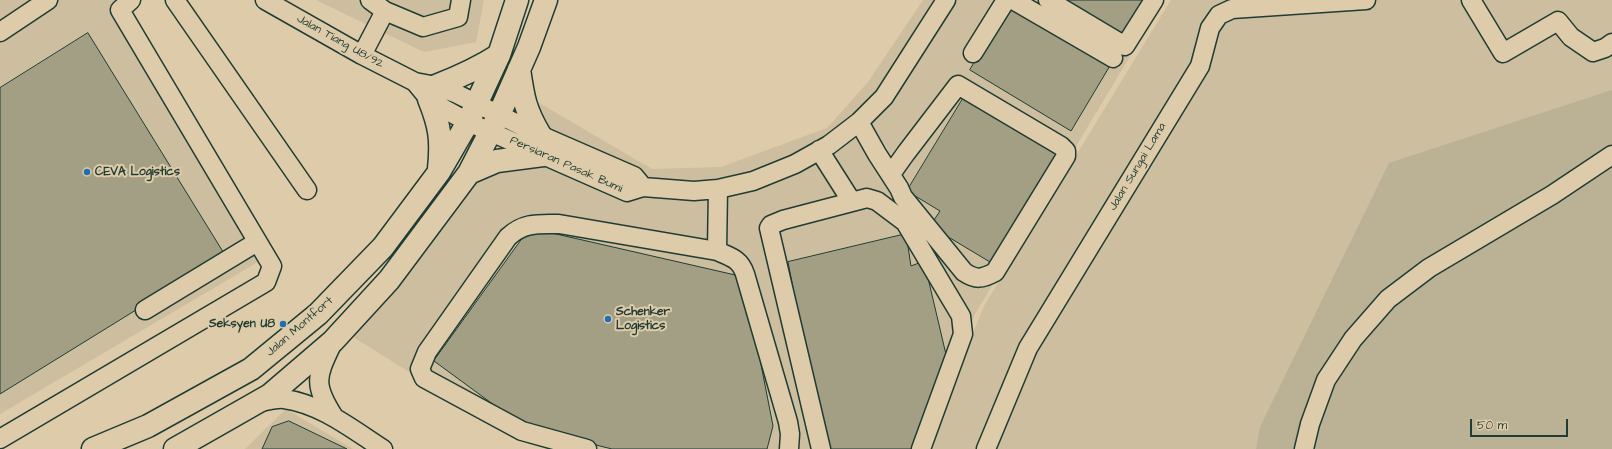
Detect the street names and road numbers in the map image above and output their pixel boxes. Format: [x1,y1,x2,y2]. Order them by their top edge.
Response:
street label: Jalan Tiang U8/92 [294,12,386,72]
street label: Jalan Sungai Lama [1106,121,1170,213]
street label: Persiaran Pasak Bumi [507,134,625,196]
street label: Jalan Montfort [264,294,336,360]

